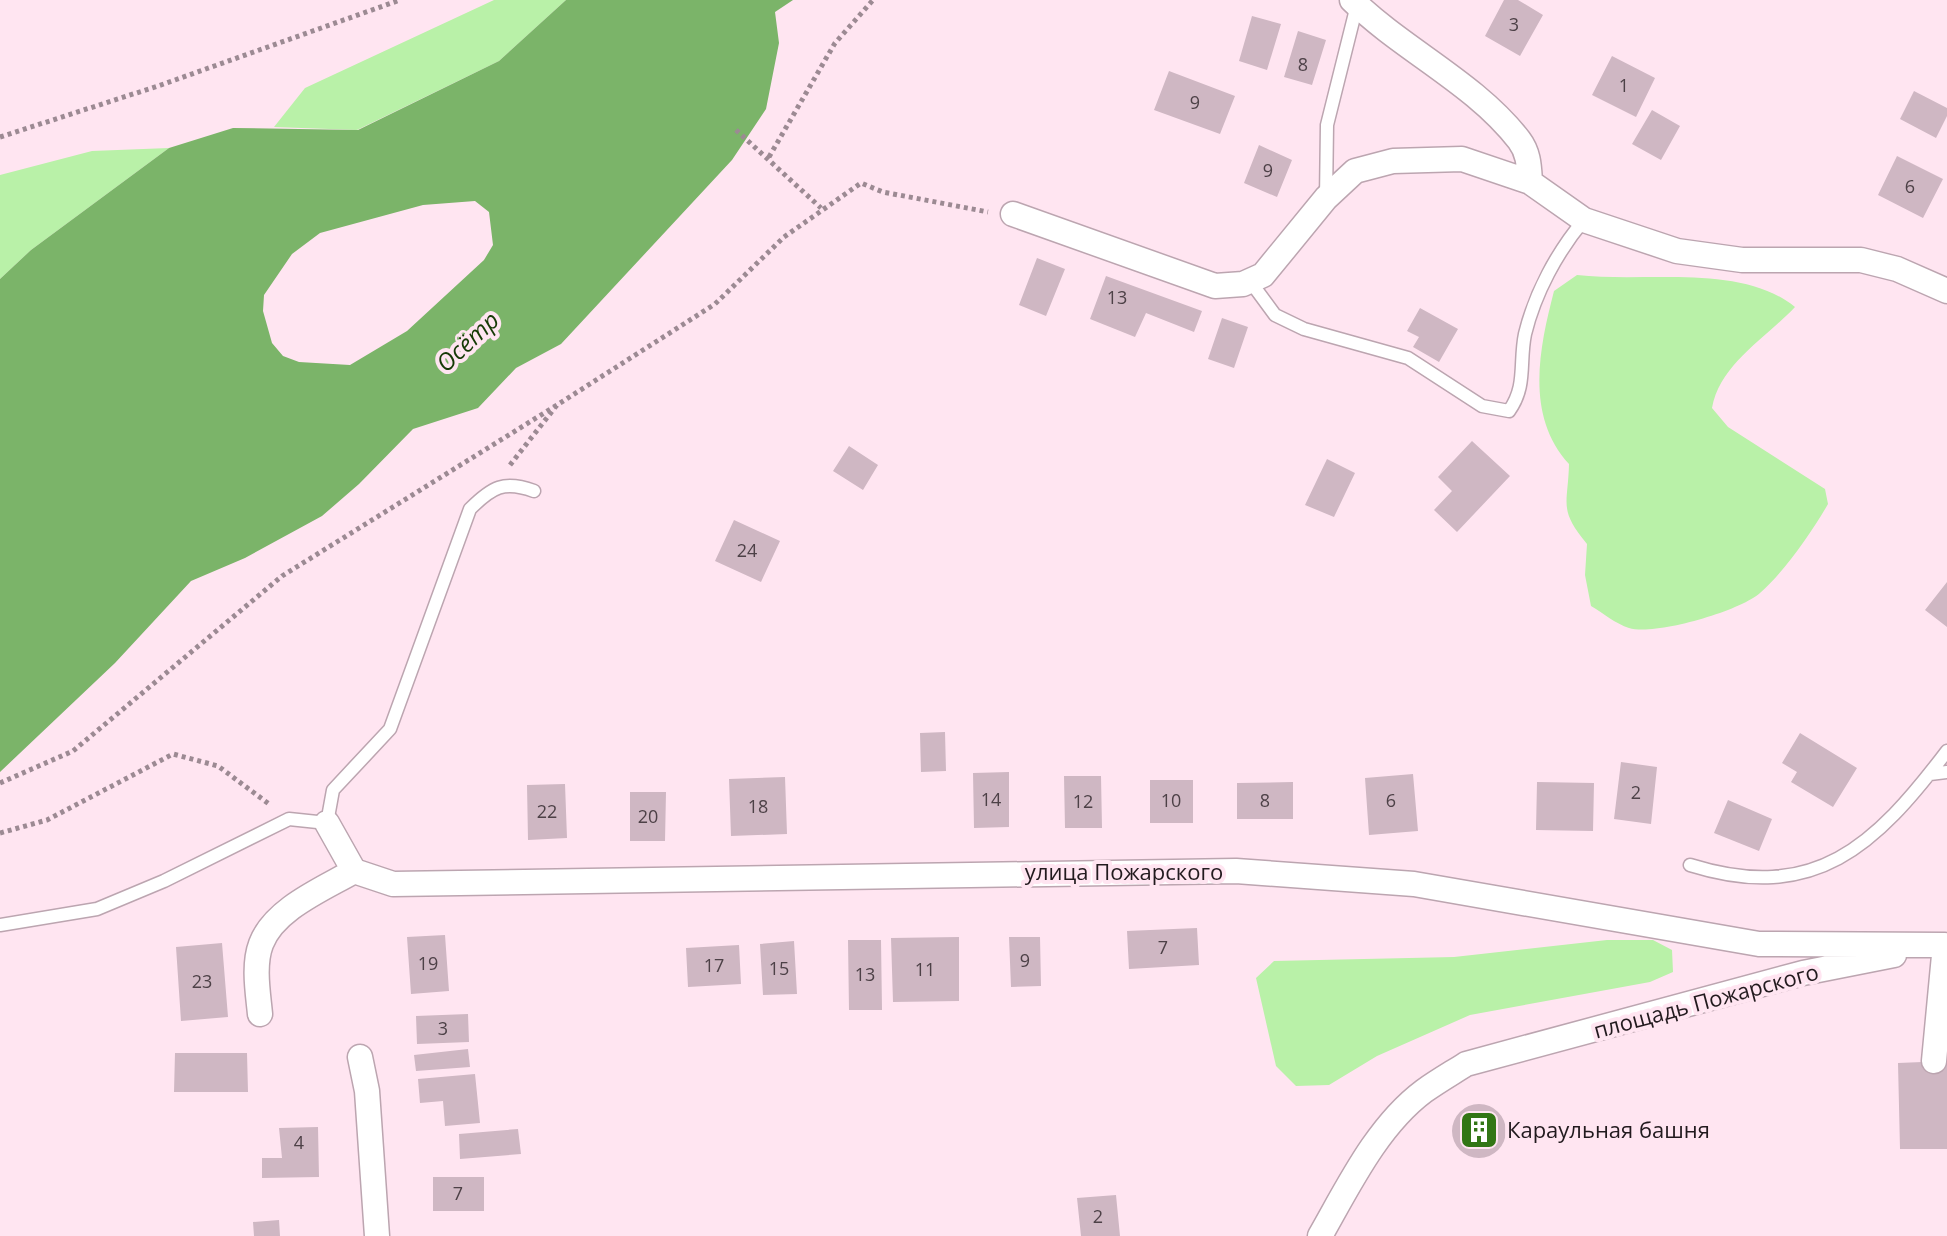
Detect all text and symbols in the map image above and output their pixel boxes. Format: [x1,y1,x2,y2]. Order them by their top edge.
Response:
house number: 3 [1509,12,1519,36]
house number: 8 [1298,52,1308,76]
house number: 1 [1619,73,1629,97]
house number: 9 [1190,90,1200,114]
house number: 9 [1263,158,1273,182]
house number: 6 [1905,174,1915,198]
house number: 13 [1107,285,1127,309]
water label: Осётр [428,303,506,379]
house number: 24 [737,538,757,562]
house number: 2 [1631,780,1641,804]
house number: 14 [981,787,1001,811]
house number: 10 [1161,788,1181,812]
house number: 8 [1260,788,1270,812]
house number: 6 [1386,788,1396,812]
house number: 12 [1073,789,1093,813]
house number: 18 [748,794,768,818]
house number: 22 [537,799,557,823]
house number: 20 [638,804,658,828]
street label: улица Пожарского [1025,856,1223,886]
house number: 7 [1158,935,1168,959]
house number: 9 [1020,948,1030,972]
house number: 19 [418,951,438,975]
house number: 17 [704,953,724,977]
house number: 15 [769,956,789,980]
street label: площадь Пожарского [1590,956,1822,1045]
house number: 11 [915,957,935,981]
house number: 13 [855,962,875,986]
house number: 23 [192,969,212,993]
house number: 3 [438,1016,448,1040]
building icon: Караульная башня [1458,1109,1500,1151]
place label: Караульная башня [1507,1114,1710,1144]
house number: 4 [294,1130,304,1154]
house number: 7 [453,1181,463,1205]
house number: 2 [1093,1204,1103,1228]

